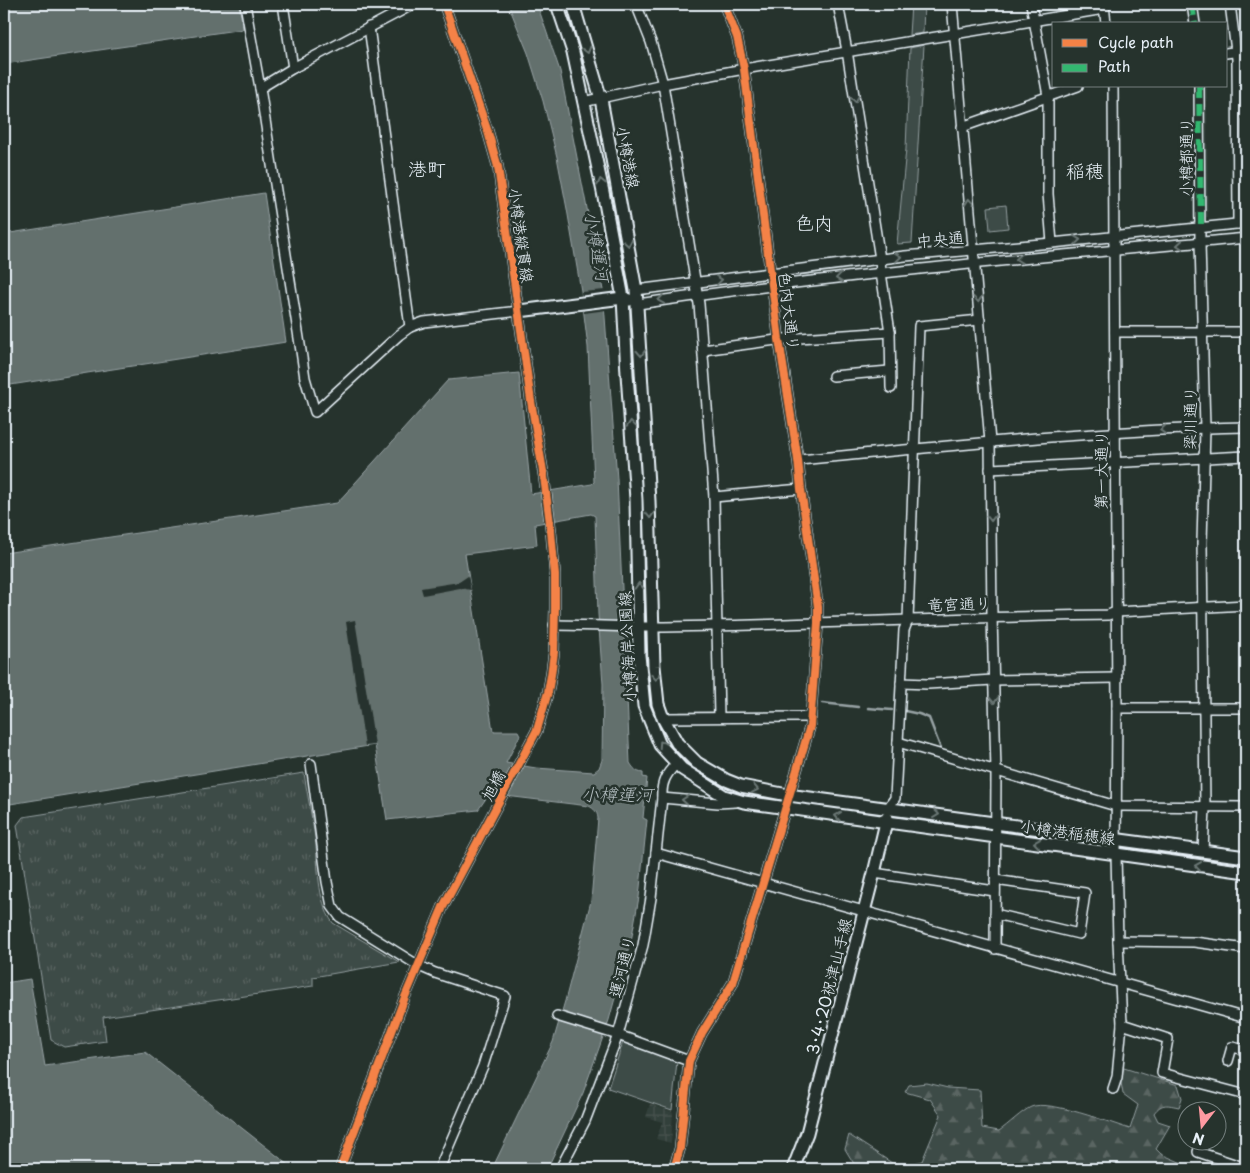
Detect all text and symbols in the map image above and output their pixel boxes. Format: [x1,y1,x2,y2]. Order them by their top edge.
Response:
legend [1052,22,1228,88]
text: Cycle path [1098,30,1174,53]
one-way arrow [582,46,592,54]
text: Path [1098,54,1130,77]
one-way arrow [849,95,859,104]
street label: 小樽都通り [1173,117,1197,197]
street label: 小樽港線 [611,123,647,191]
district label: 港町 [408,154,446,182]
district label: 稲穂 [1066,156,1104,184]
one-way arrow [596,177,607,186]
street label: 小樽港縦貫線 [503,186,541,284]
one-way arrow [964,197,975,205]
water label: 小樽運河 [578,208,618,287]
district label: 色内 [795,208,833,236]
street label: 中央通 [915,224,965,252]
one-way arrow [1073,235,1081,246]
one-way arrow [623,239,633,248]
one-way arrow [1176,239,1184,250]
one-way arrow [894,252,902,263]
one-way arrow [1014,253,1022,264]
street label: 色内大通り [773,270,807,352]
one-way arrow [835,272,843,283]
one-way arrow [716,275,724,286]
one-way arrow [657,295,665,305]
one-way arrow [972,295,983,303]
one-way arrow [635,349,646,357]
street label: 梁川通り [1177,386,1201,450]
one-way arrow [625,420,636,428]
one-way arrow [1158,425,1166,436]
street label: 第一大通り [1088,430,1112,510]
one-way arrow [645,512,655,519]
one-way arrow [986,514,996,522]
one-way arrow [634,582,644,590]
street label: 小樽海岸公園線 [611,590,641,704]
street label: 竜宮通り [927,590,991,616]
one-way arrow [650,674,661,682]
one-way arrow [989,696,999,704]
one-way arrow [658,741,668,750]
street label: 旭橋 [474,765,510,805]
water label: 小樽運河 [581,780,656,807]
one-way arrow [751,783,759,793]
one-way arrow [681,795,689,806]
one-way arrow [932,808,940,819]
one-way arrow [833,811,842,821]
street label: 小樽港稲穂線 [1019,812,1117,850]
one-way arrow [1033,839,1041,849]
one-way arrow [1194,861,1202,871]
street label: 3･4･20祝津山手線 [799,915,857,1057]
street label: 運河通り [602,932,640,1000]
north arrow [1178,1100,1228,1150]
text: N [1190,1127,1207,1151]

